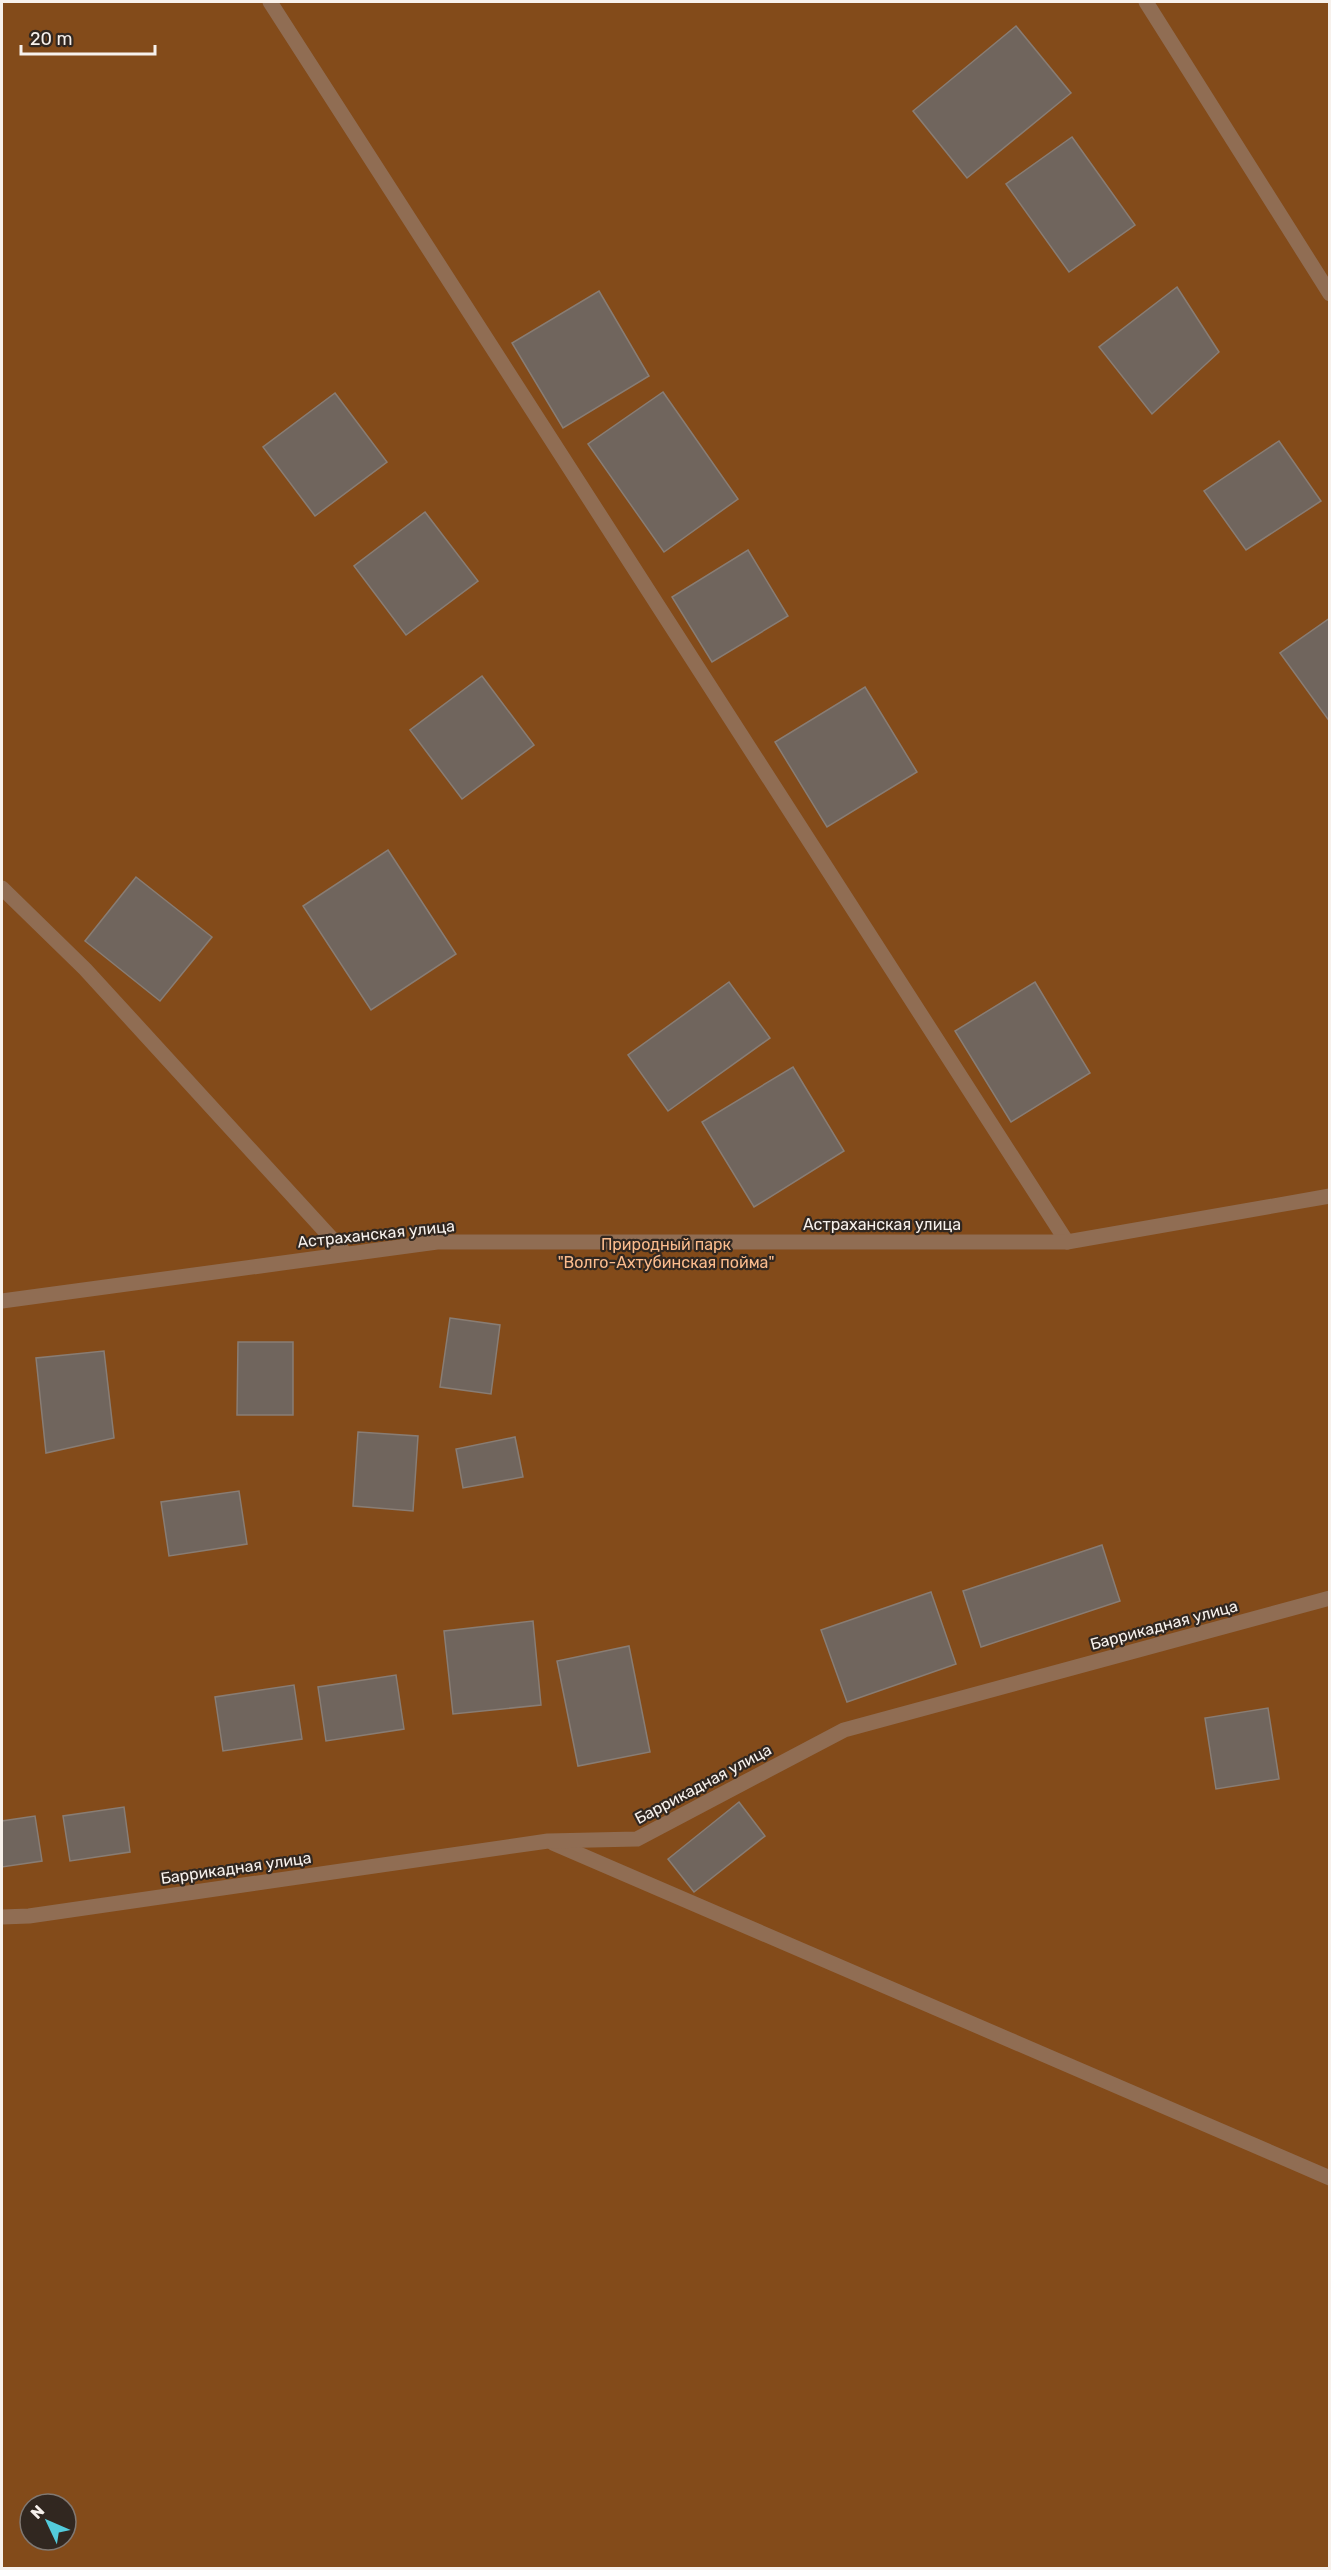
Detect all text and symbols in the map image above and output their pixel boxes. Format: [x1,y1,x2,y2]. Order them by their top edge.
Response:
scale bar [21,18,154,56]
text: 20 m [30,28,72,50]
street label: Астраханская улица [803,1215,961,1234]
street label: Астраханская улица [296,1216,456,1252]
park label: Природный парк "Волго-Ахтубинская пойма" [558,1235,774,1272]
street label: Баррикадная улица [1088,1596,1240,1654]
street label: Баррикадная улица [631,1740,775,1828]
street label: Баррикадная улица [159,1848,313,1888]
north arrow [18,2492,78,2552]
text: N [27,2501,48,2523]

